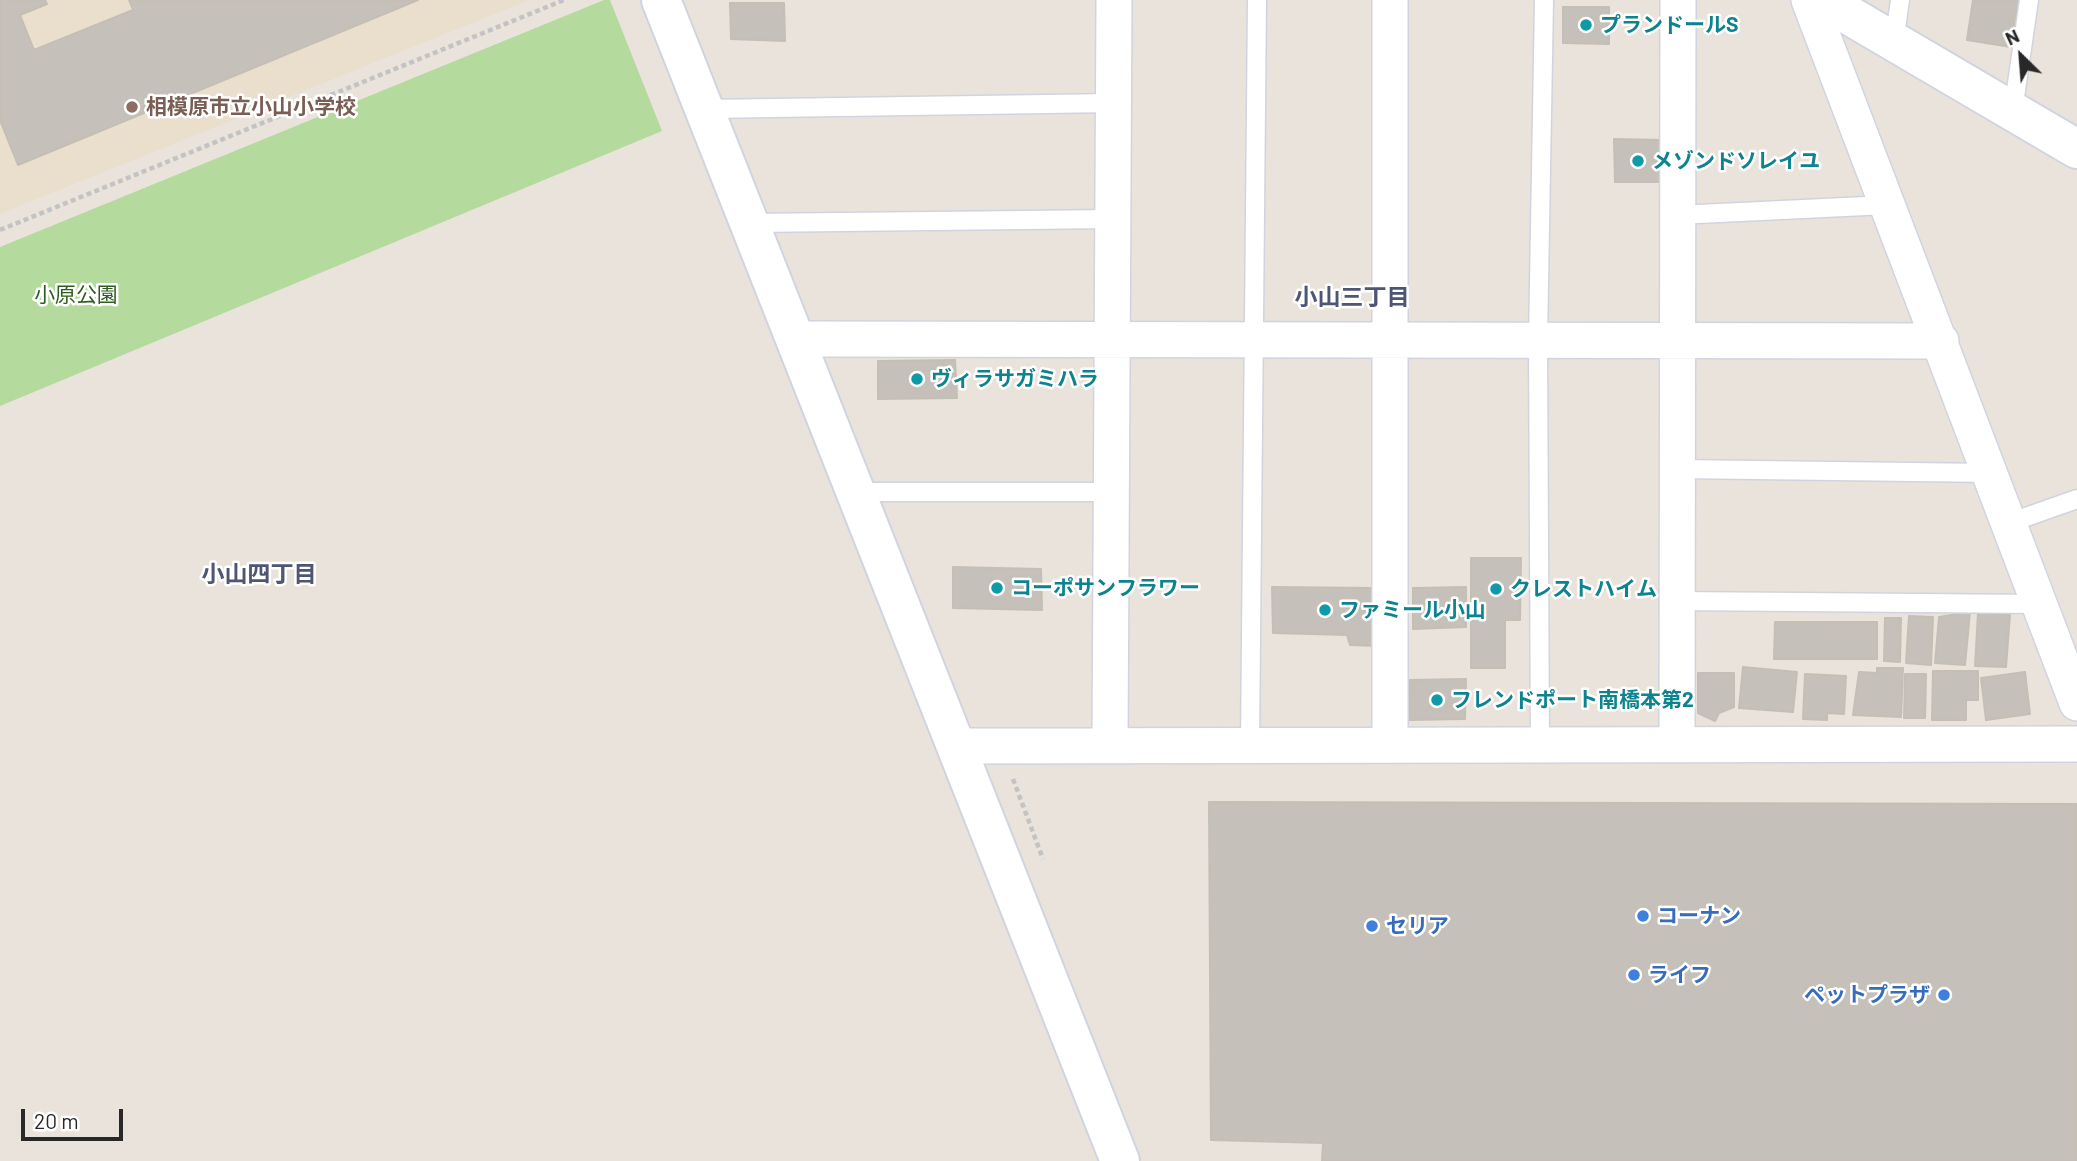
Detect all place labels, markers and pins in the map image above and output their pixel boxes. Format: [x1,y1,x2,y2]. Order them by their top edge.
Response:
place label: プランドールS [1600,12,1738,38]
marker: プランドールS [1578,17,1594,33]
place label: 相模原市立小山小学校 [146,94,356,120]
marker: 相模原市立小山小学校 [124,99,140,115]
place label: メゾンドソレイユ [1652,148,1820,174]
marker: メゾンドソレイユ [1630,153,1646,169]
place label: ヴィラサガミハラ [931,366,1099,392]
marker: ヴィラサガミハラ [909,371,925,387]
place label: コーポサンフラワー [1011,575,1200,601]
place label: クレストハイム [1510,576,1657,602]
marker: コーポサンフラワー [989,580,1005,596]
marker: クレストハイム [1488,581,1504,597]
place label: ファミール小山 [1339,597,1486,623]
marker: ファミール小山 [1317,602,1333,618]
place label: フレンドポート南橋本第2 [1451,687,1694,713]
marker: フレンドポート南橋本第2 [1429,692,1445,708]
place label: コーナン [1657,903,1741,929]
marker: コーナン [1635,908,1651,924]
place label: セリア [1386,913,1449,939]
marker: セリア [1364,918,1380,934]
place label: ライフ [1648,962,1711,988]
marker: ライフ [1626,967,1642,983]
place label: ペットプラザ [1804,982,1930,1008]
marker: ペットプラザ [1936,987,1952,1003]

